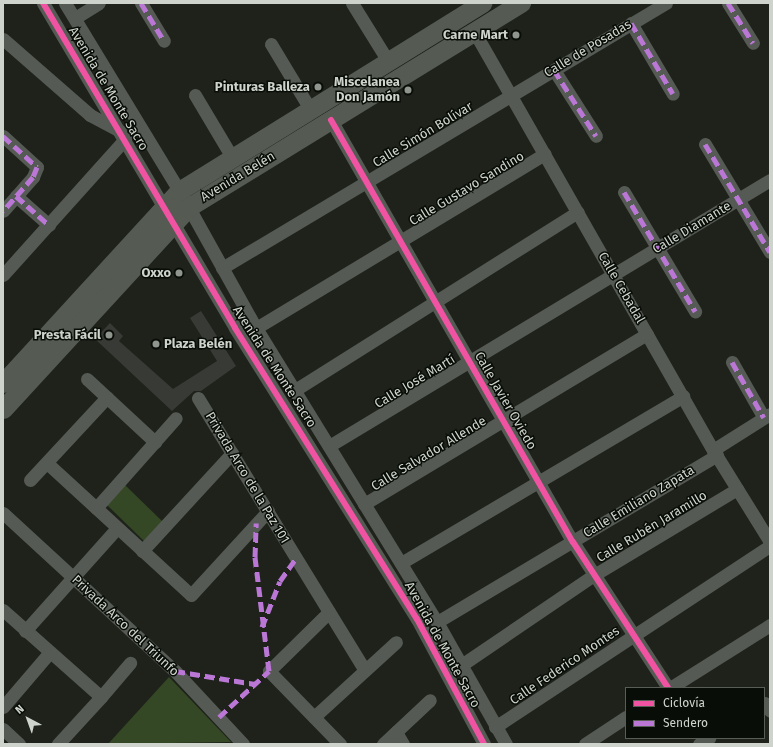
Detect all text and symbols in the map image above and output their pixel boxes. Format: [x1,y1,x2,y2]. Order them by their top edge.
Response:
street label: Calle de Posadas [542,17,634,81]
street label: Avenida de Monte Sacro [65,24,151,154]
place label: Carne Mart [443,27,508,43]
marker: Carne Mart [511,30,521,40]
place label: Miscelanea Don Jamón [334,75,400,106]
place label: Pinturas Balleza [215,79,310,95]
marker: Pinturas Balleza [313,82,323,92]
marker: Miscelanea Don Jamón [403,85,413,95]
street label: Calle Simón Bolívar [370,99,476,171]
street label: Avenida Belén [198,149,278,205]
street label: Calle Gustavo Sandino [407,149,527,229]
street label: Calle Diamante [650,198,734,258]
street label: Calle Cebadal [594,250,648,326]
place label: Oxxo [141,265,171,281]
marker: Oxxo [174,268,184,278]
street label: Avenida de Monte Sacro [229,303,319,431]
place label: Presta Fácil [34,327,101,343]
marker: Presta Fácil [104,330,114,340]
place label: Plaza Belén [164,336,232,352]
marker: Plaza Belén [151,339,161,349]
street label: Calle Javier Oviedo [471,349,539,453]
street label: Calle José Martí [372,352,458,412]
street label: Privada Arco de la Paz 101 [202,410,292,546]
street label: Calle Salvador Allende [369,413,489,495]
street label: Calle Emiliano Zapata [581,463,697,541]
street label: Calle Rubén Jaramillo [594,488,710,566]
street label: Privada Arco del Triunfo [68,572,182,680]
street label: Avenida de Monte Sacro [401,579,483,711]
street label: Calle Federico Montes [507,624,623,708]
legend [625,687,765,739]
text: Ciclovía [663,696,705,710]
north arrow [8,699,48,739]
text: N [13,702,27,717]
text: Sendero [663,716,708,730]

